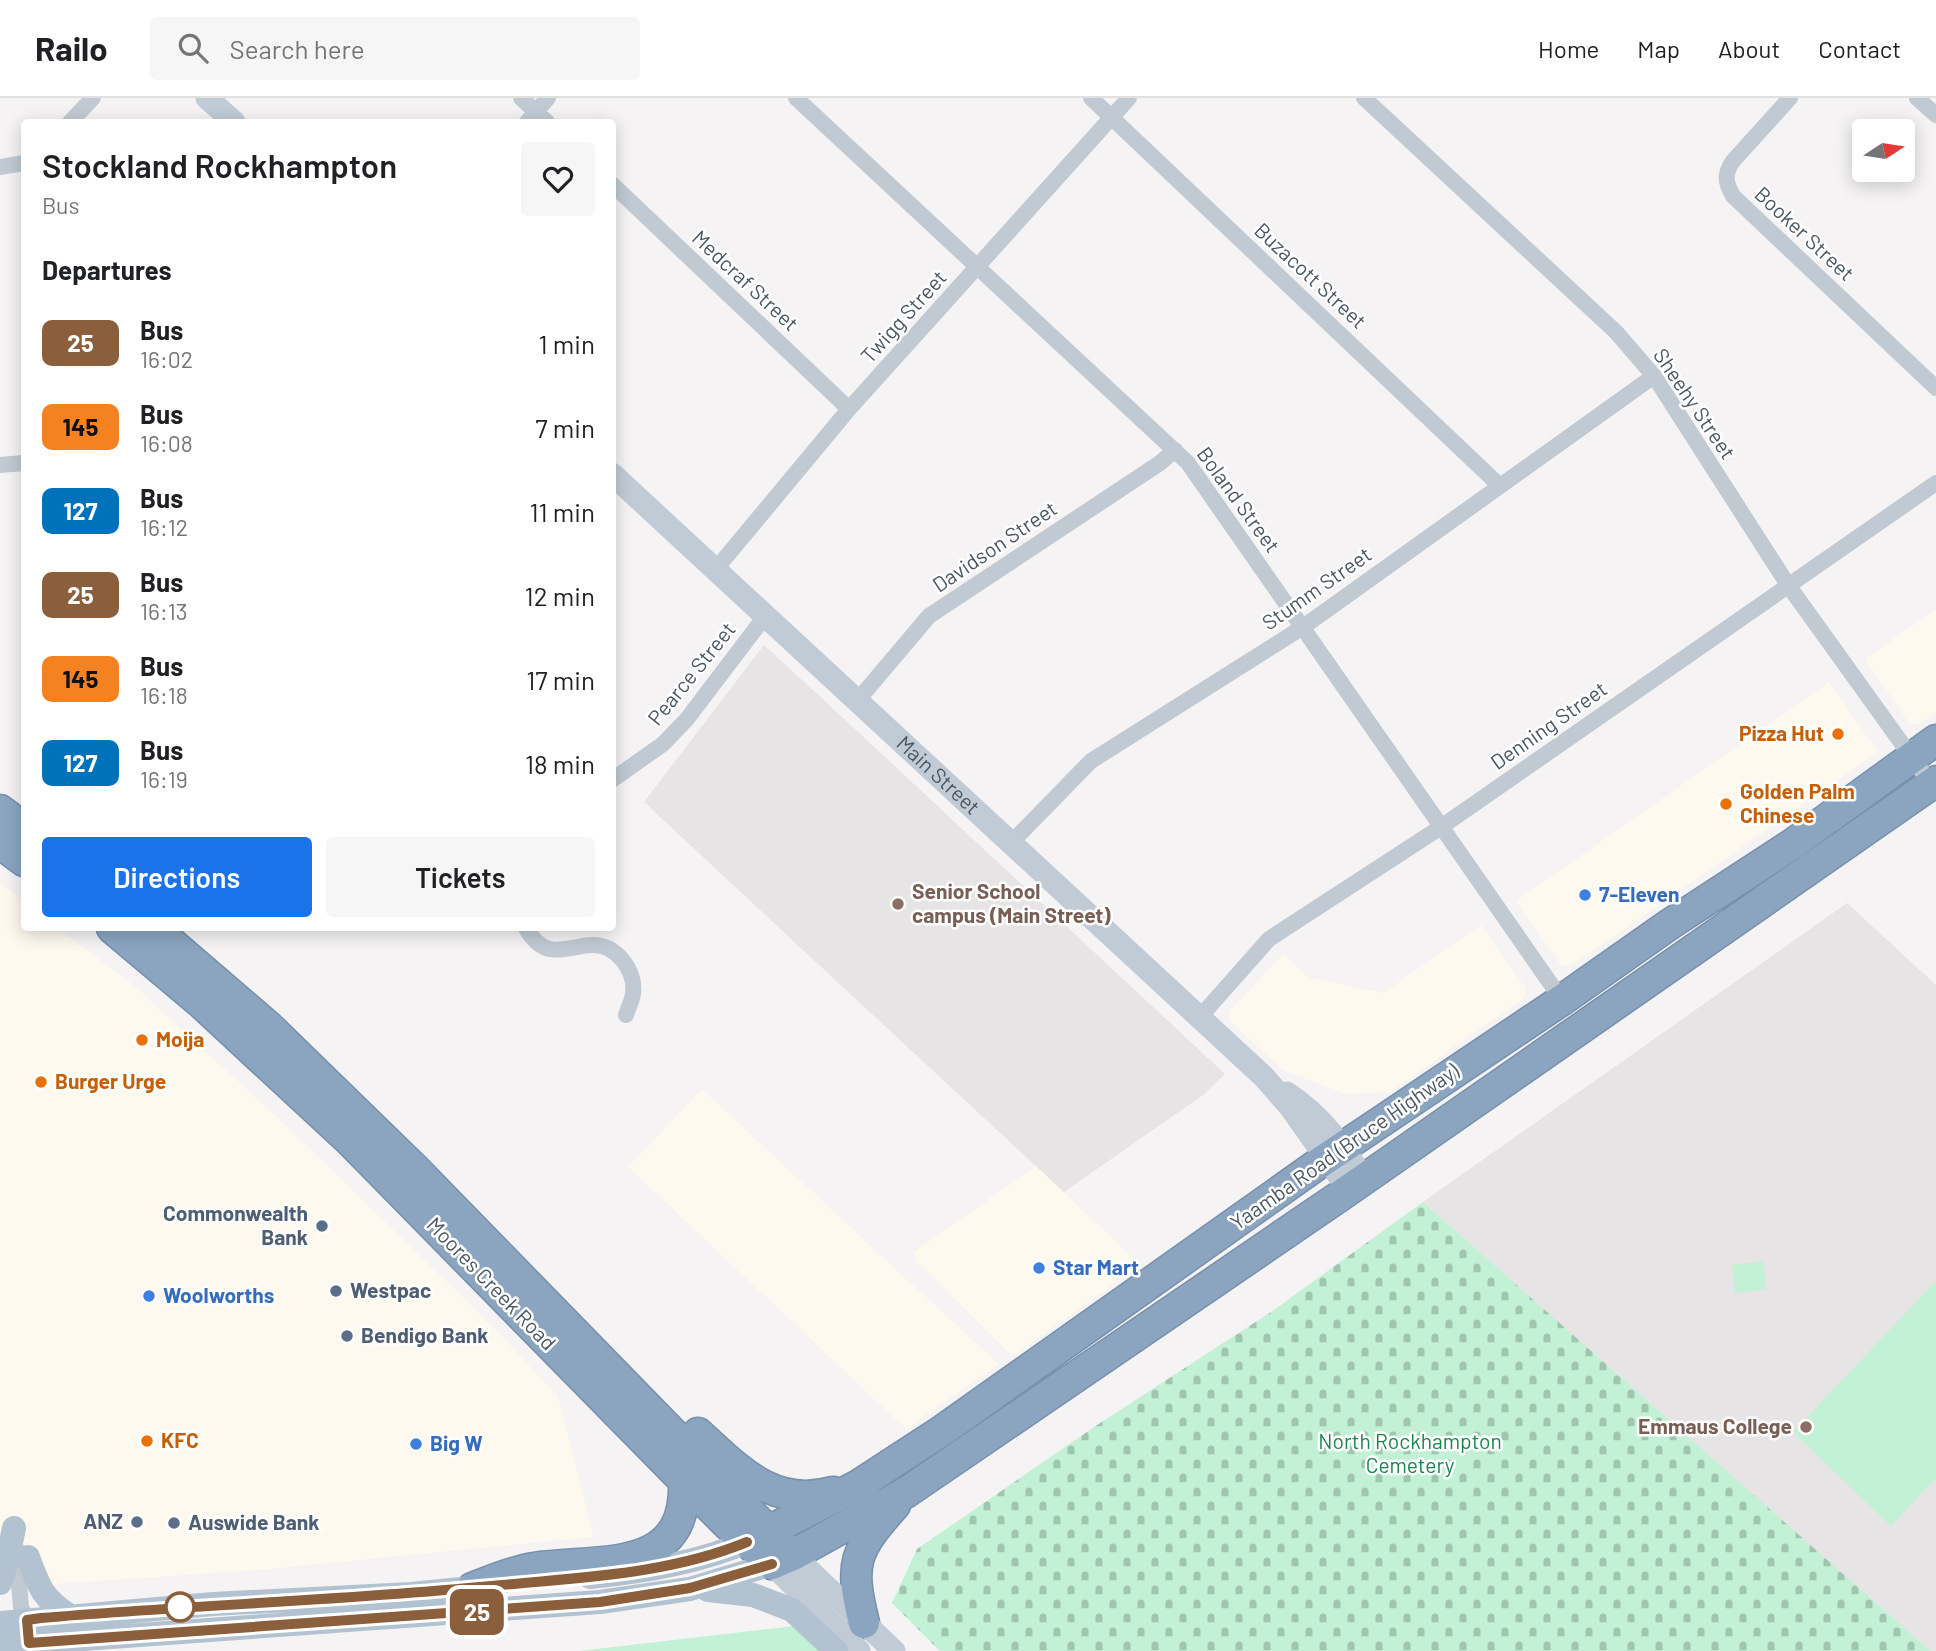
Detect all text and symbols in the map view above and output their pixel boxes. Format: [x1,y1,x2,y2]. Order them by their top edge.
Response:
search box [150,17,640,80]
text: Railo [35,28,108,68]
icon: search [174,29,212,67]
text: Search here [230,33,365,64]
text: Home [1538,34,1599,63]
text: Map [1637,34,1680,63]
text: About [1718,34,1780,63]
text: Contact [1818,34,1901,63]
north arrow [1852,119,1914,182]
map controls [1852,119,1915,182]
button: heart [521,142,595,216]
text: Stockland Rockhampton [42,145,397,185]
street label: Booker Street [1750,181,1860,285]
text: Bus [42,191,80,219]
street label: Buzacott Street [1250,217,1372,333]
street label: Medcraf Street [688,224,804,335]
text: Departures [42,254,172,285]
street label: Twigg Street [855,265,951,367]
text: Bus [140,314,183,345]
text: 25 [67,328,94,357]
text: 1 min [539,328,595,359]
street label: Sheehy Street [1649,343,1741,463]
text: 16:02 [140,345,193,373]
text: Bus [140,398,183,429]
text: 145 [63,412,98,441]
text: 7 min [535,412,595,443]
text: 16:08 [140,429,193,457]
street label: Boland Street [1193,441,1286,557]
text: Bus [140,482,183,513]
street label: Davidson Street [927,495,1061,597]
text: 127 [64,496,97,525]
text: 11 min [529,496,595,527]
text: 16:12 [140,513,188,541]
street label: Stumm Street [1257,541,1376,635]
text: Bus [140,566,183,597]
text: 25 [67,580,94,609]
text: 12 min [525,580,595,611]
text: 16:13 [140,597,188,625]
street label: Pearce Street [642,617,740,729]
text: Bus [140,650,183,681]
text: 145 [63,664,98,693]
text: 17 min [526,664,595,695]
street label: Denning Street [1485,675,1611,774]
text: 16:18 [140,681,188,709]
place label: Pizza Hut [1739,720,1824,745]
marker: Pizza Hut [1830,726,1846,742]
street label: Main Street [892,730,986,819]
text: Bus [140,734,183,765]
text: 127 [64,748,97,777]
text: 18 min [525,748,595,779]
text: 16:19 [140,765,188,793]
place label: Golden Palm Chinese [1740,778,1855,827]
marker: Golden Palm Chinese [1718,796,1734,812]
button: Directions [42,837,312,917]
button: Tickets [326,837,595,917]
place label: Senior School campus (Main Street) [912,878,1111,927]
place label: 7-Eleven [1599,881,1679,906]
marker: 7-Eleven [1577,887,1593,903]
marker: Senior School campus (Main Street) [890,896,906,912]
place label: Moija [156,1026,204,1051]
marker: Moija [134,1032,150,1048]
street label: Yaamba Road (Bruce Highway) [1225,1057,1463,1234]
place label: Burger Urge [55,1068,166,1093]
marker: Burger Urge [33,1074,49,1090]
place label: Commonwealth Bank [163,1200,308,1249]
street label: Moores Creek Road [422,1211,562,1354]
marker: Commonwealth Bank [314,1218,330,1234]
place label: Star Mart [1053,1254,1139,1279]
marker: Star Mart [1031,1260,1047,1276]
place label: Westpac [350,1277,431,1302]
place label: Woolworths [163,1282,274,1307]
marker: Westpac [328,1283,344,1299]
marker: Woolworths [141,1288,157,1304]
place label: Bendigo Bank [361,1322,488,1347]
marker: Bendigo Bank [339,1328,355,1344]
place label: Emmaus College [1638,1413,1792,1438]
marker: Emmaus College [1798,1419,1814,1435]
place label: KFC [161,1427,199,1452]
park label: North Rockhampton Cemetery [1318,1428,1502,1477]
place label: Big W [430,1430,483,1455]
marker: KFC [139,1433,155,1449]
marker: Big W [408,1436,424,1452]
place label: ANZ [83,1508,123,1533]
place label: Auswide Bank [188,1509,319,1534]
marker: ANZ [129,1514,145,1530]
marker: Auswide Bank [166,1515,182,1531]
line badge: 25 [446,1589,508,1635]
unlabelled marker [165,1592,195,1622]
text: 25 [464,1597,490,1626]

